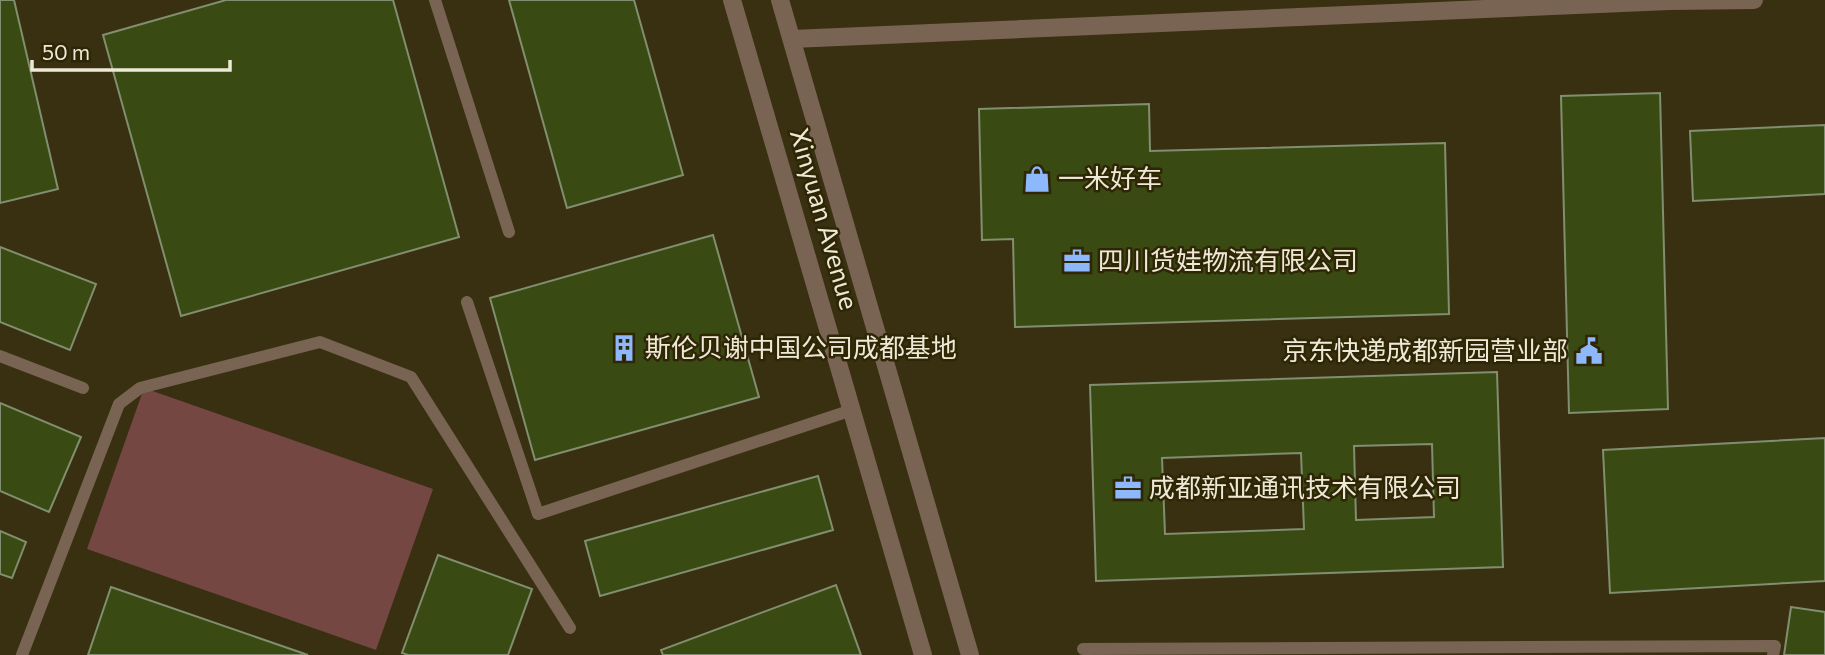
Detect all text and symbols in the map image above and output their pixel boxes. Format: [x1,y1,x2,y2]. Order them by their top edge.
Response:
scale bar [32,28,229,72]
text: 50 m [42,39,90,64]
street label: Xinyuan Avenue [785,124,866,313]
place label: 一米好车 [1058,162,1162,193]
shop icon: 一米好车 [1022,164,1052,194]
place label: 四川货娃物流有限公司 [1098,244,1358,275]
office icon: 四川货娃物流有限公司 [1062,246,1092,276]
place label: 斯伦贝谢中国公司成都基地 [645,331,957,362]
building icon: 斯伦贝谢中国公司成都基地 [609,333,639,363]
place label: 京东快递成都新园营业部 [1282,334,1568,365]
public building icon: 京东快递成都新园营业部 [1574,336,1604,366]
place label: 成都新亚通讯技术有限公司 [1149,471,1461,502]
office icon: 成都新亚通讯技术有限公司 [1113,473,1143,503]

